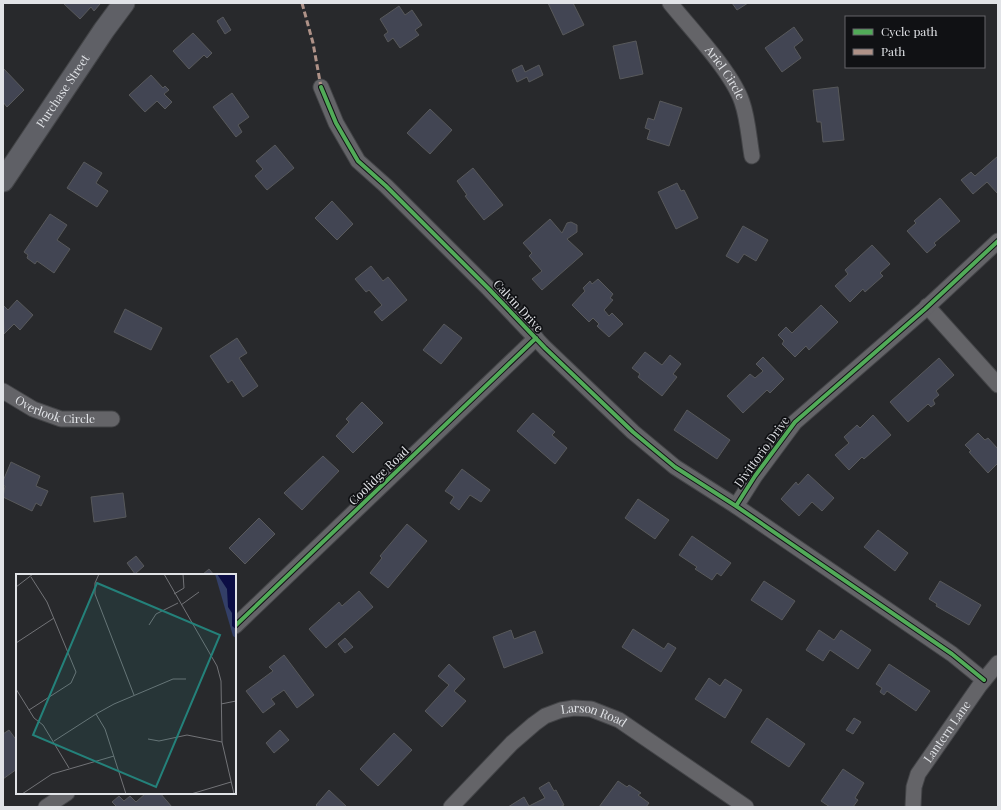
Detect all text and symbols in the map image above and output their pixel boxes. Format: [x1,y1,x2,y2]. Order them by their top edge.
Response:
legend [845,16,985,68]
text: Cycle path [881,23,938,39]
street label: Ariel Circle [701,41,749,102]
text: Path [881,43,905,59]
street label: Purchase Street [32,50,93,130]
street label: Calvin Drive [490,276,547,335]
street label: Overlook Circle [12,391,95,426]
street label: Divittorio Drive [730,413,792,490]
street label: Coolidge Road [345,442,412,508]
inset map [16,574,236,794]
street label: Lantern Lane [919,697,974,766]
street label: Larson Road [560,699,630,730]

